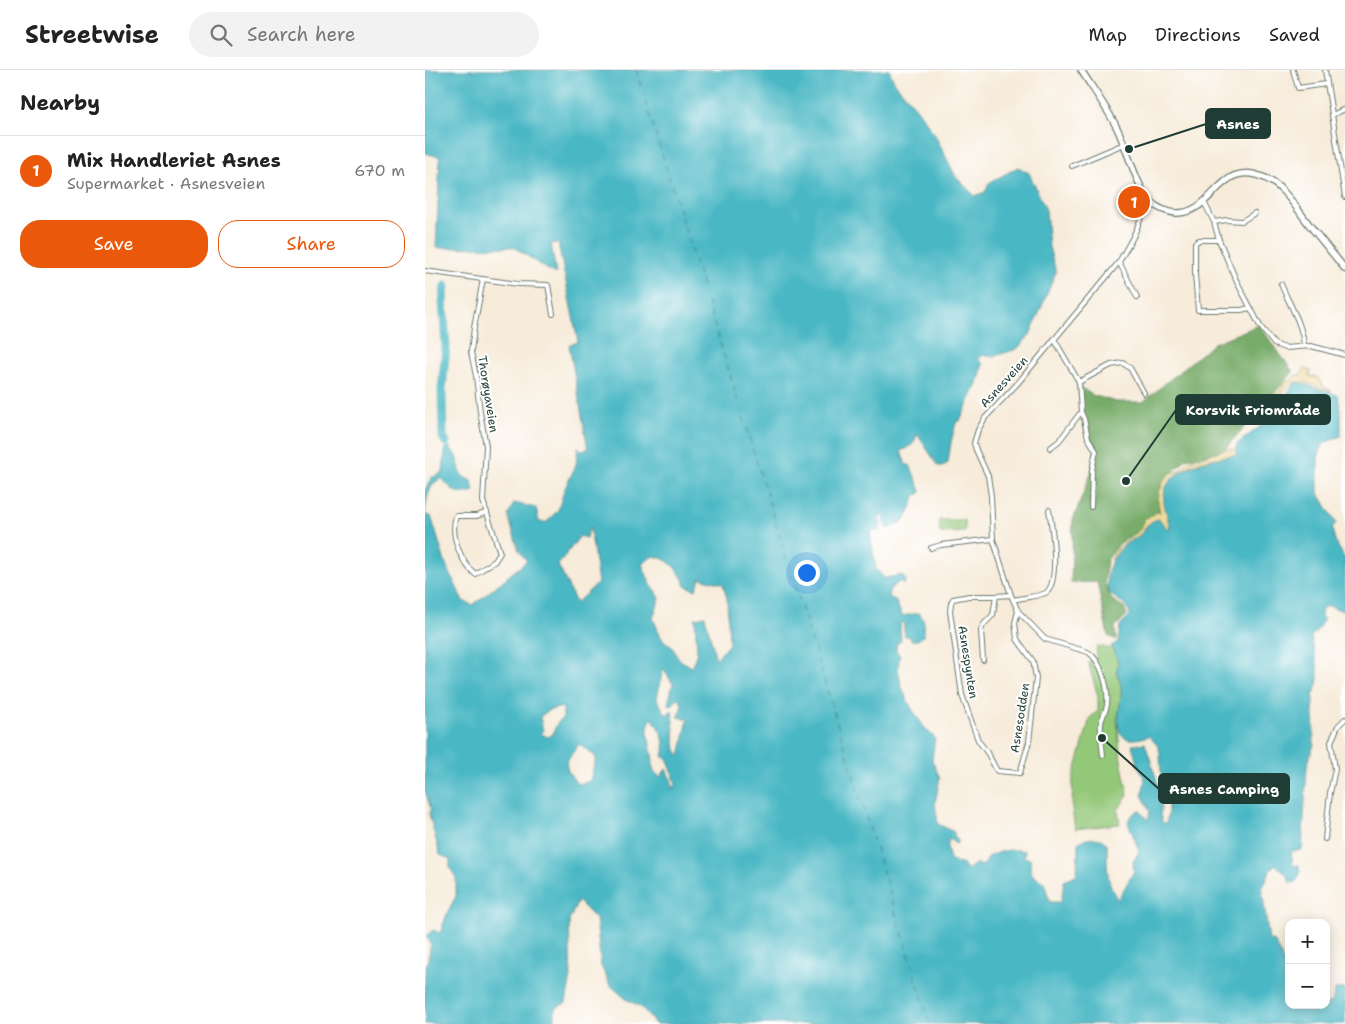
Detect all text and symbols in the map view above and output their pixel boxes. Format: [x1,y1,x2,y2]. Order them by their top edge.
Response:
search box [189,12,539,57]
text: Streetwise [25,19,159,51]
icon: search [207,21,235,49]
text: Search here [247,22,356,47]
text: Map [1089,23,1127,47]
text: Directions [1155,23,1241,47]
text: Saved [1269,23,1320,47]
text: Nearby [20,89,100,117]
callout: Asnes [1206,109,1270,138]
text: Asnes [1216,115,1260,133]
text: Mix Handleriet Asnes [67,148,281,173]
text: 1 [32,160,40,181]
text: 670 m [354,160,405,181]
text: Supermarket · Asnesveien [67,173,265,194]
pin: 1 [1118,183,1150,221]
button: Save [20,220,208,268]
button: Share [218,220,405,268]
street label: Asnesveien [977,353,1031,411]
street label: Thorøyaveien [474,354,502,434]
callout: Korsvik Friområde [1176,395,1330,424]
text: Korsvik Friområde [1186,401,1320,419]
your location [794,560,820,586]
street label: Asnespynten [954,624,982,700]
street label: Asnesodden [1007,682,1033,754]
callout: Asnes Camping [1159,774,1289,803]
text: Asnes Camping [1169,780,1279,798]
map controls [1285,919,1330,1009]
button: + [1285,919,1330,964]
button: − [1285,964,1330,1009]

